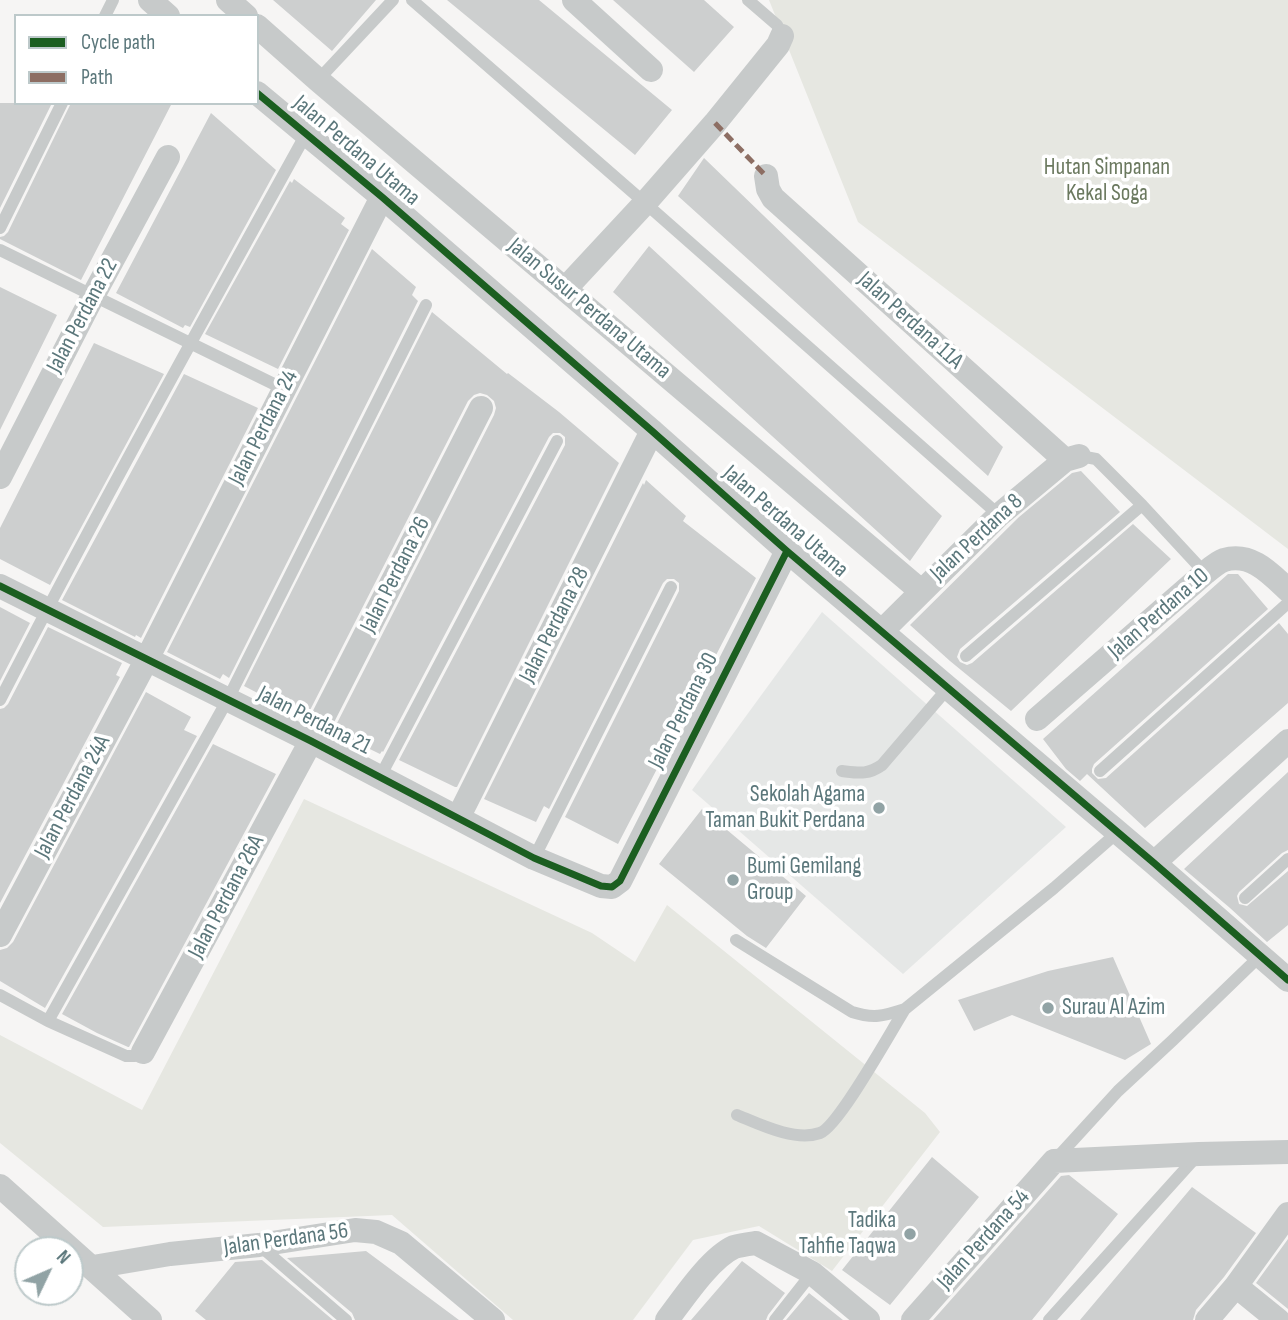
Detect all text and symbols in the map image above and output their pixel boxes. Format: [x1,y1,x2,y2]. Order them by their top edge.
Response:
legend [14,14,259,105]
text: Cycle path [81,30,155,55]
text: Path [81,65,113,90]
street label: Jalan Perdana Utama [287,90,425,212]
park label: Hutan Simpanan Kekal Soga [1044,154,1170,208]
street label: Jalan Susur Perdana Utama [502,233,676,385]
street label: Jalan Perdana 22 [41,254,125,378]
street label: Jalan Perdana 11A [852,266,968,376]
street label: Jalan Perdana 24 [223,366,305,490]
street label: Jalan Perdana Utama [717,460,853,584]
street label: Jalan Perdana 8 [925,488,1029,588]
street label: Jalan Perdana 26 [355,513,437,637]
street label: Jalan Perdana 28 [514,563,596,687]
street label: Jalan Perdana 10 [1103,563,1215,665]
street label: Jalan Perdana 30 [643,649,725,773]
street label: Jalan Perdana 21 [253,681,375,761]
street label: Jalan Perdana 24A [29,731,117,863]
place label: Sekolah Agama Taman Bukit Perdana [705,781,865,835]
marker: Sekolah Agama Taman Bukit Perdana [871,800,887,816]
street label: Jalan Perdana 26A [183,831,271,963]
place label: Bumi Gemilang Group [747,853,862,907]
marker: Bumi Gemilang Group [725,872,741,888]
place label: Surau Al Azim [1062,994,1165,1022]
marker: Surau Al Azim [1040,1000,1056,1016]
street label: Jalan Perdana 54 [932,1184,1036,1296]
place label: Tadika Tahfie Taqwa [799,1207,896,1261]
street label: Jalan Perdana 56 [222,1218,350,1262]
marker: Tadika Tahfie Taqwa [902,1226,918,1242]
north arrow [14,1236,84,1306]
text: N [51,1246,75,1269]

